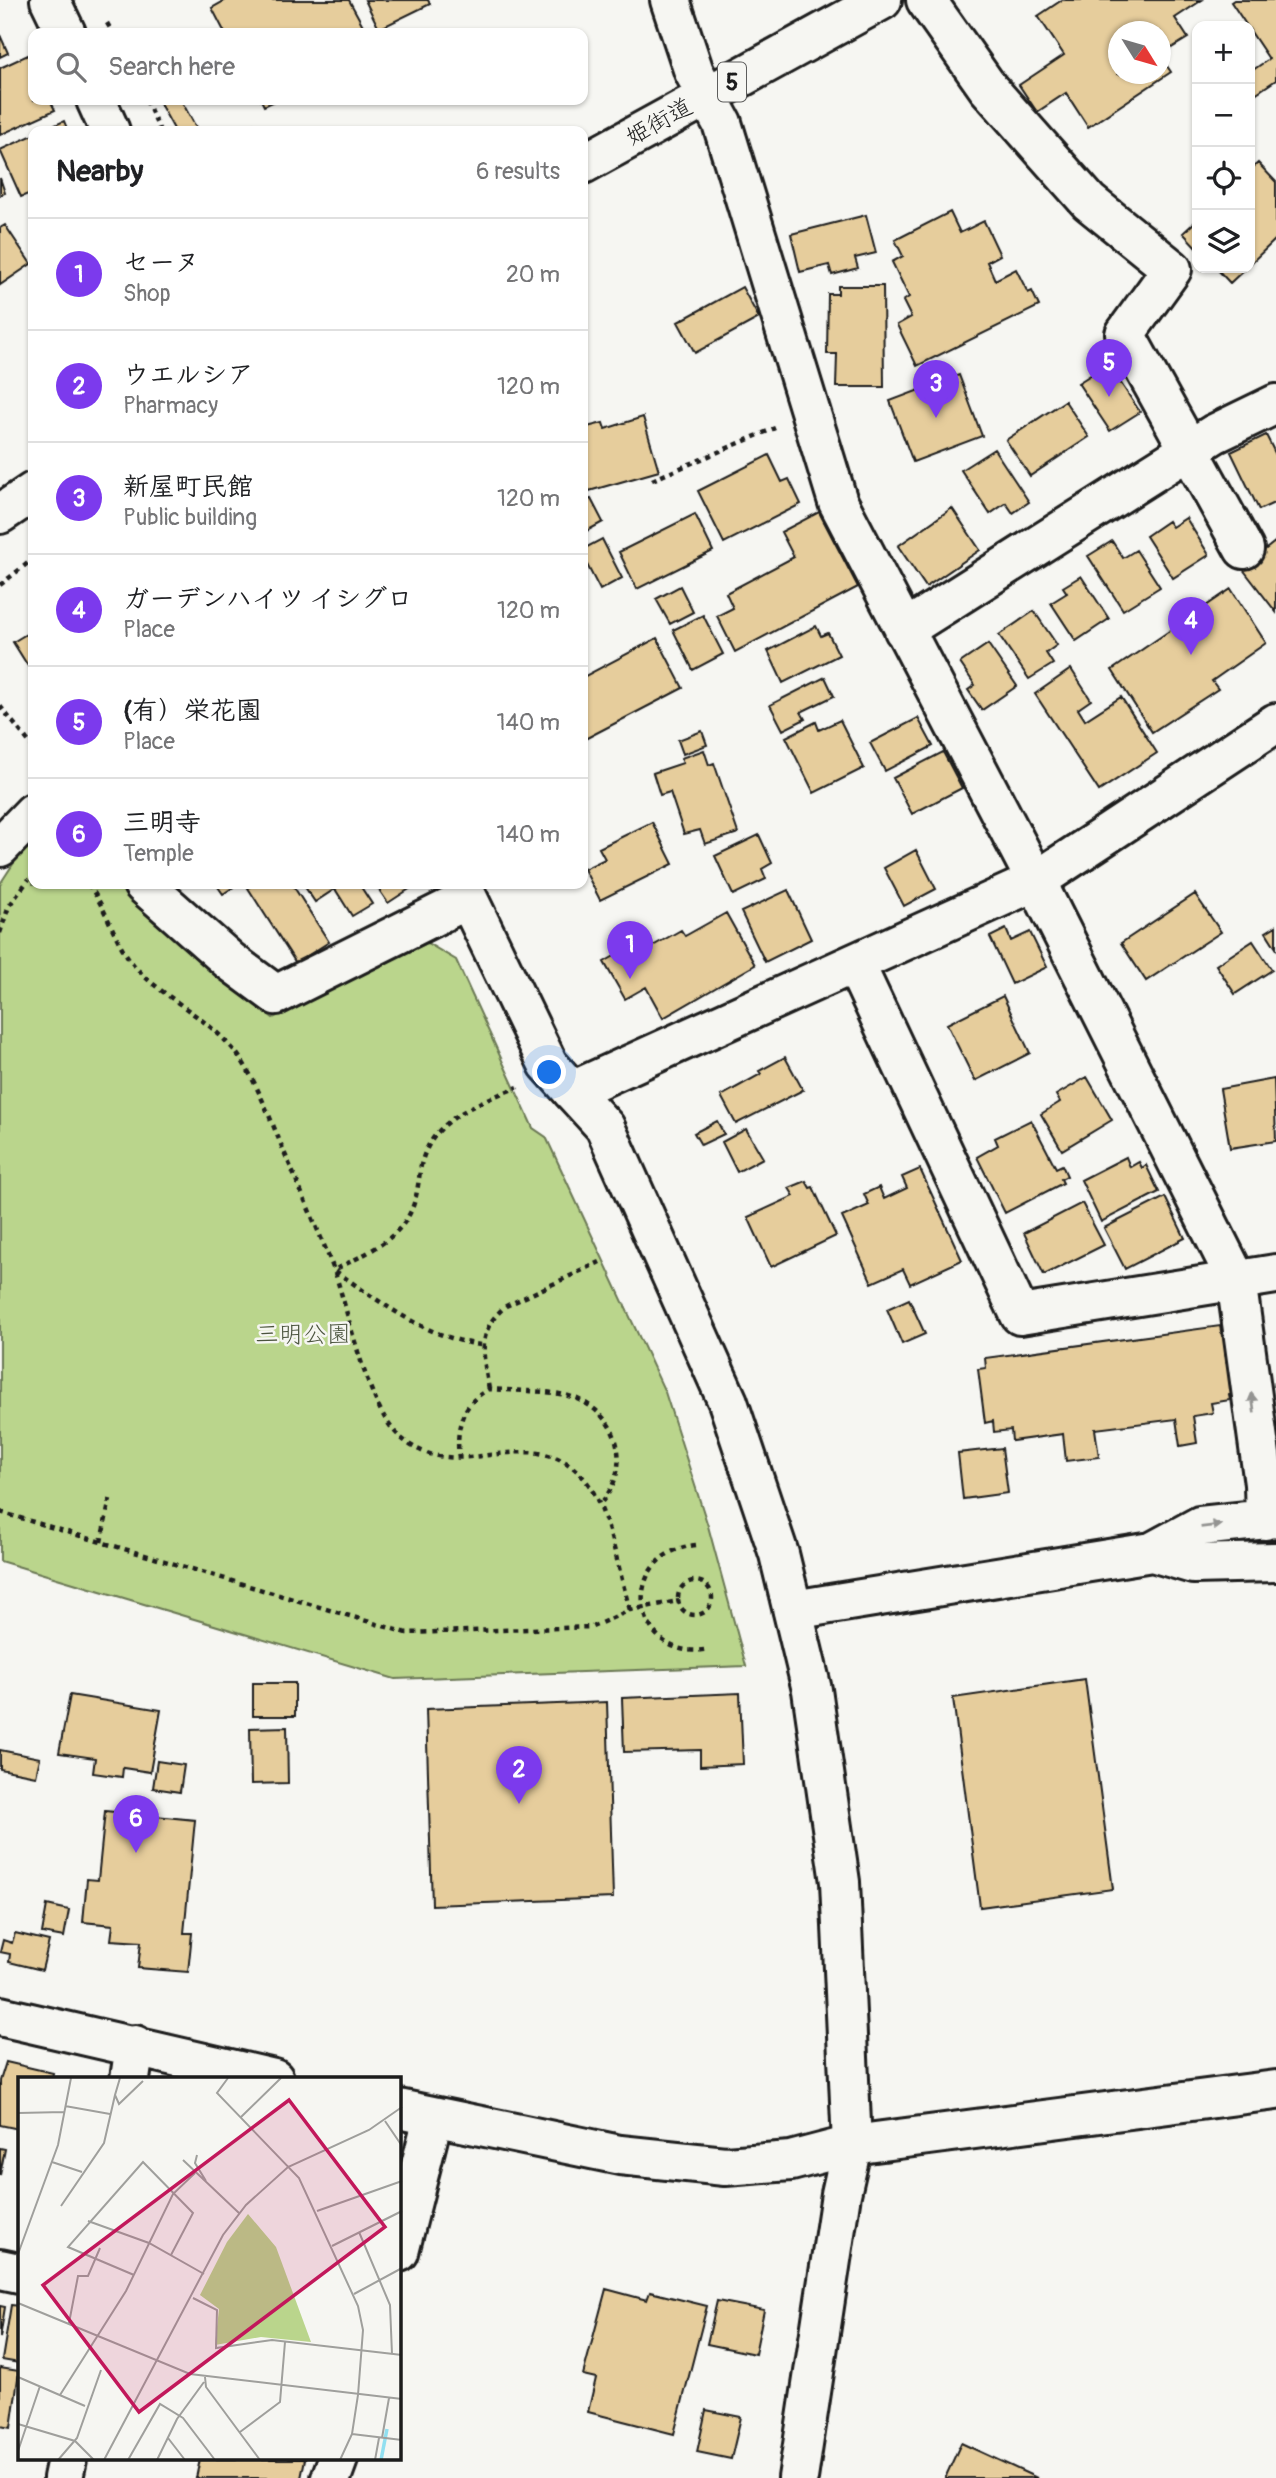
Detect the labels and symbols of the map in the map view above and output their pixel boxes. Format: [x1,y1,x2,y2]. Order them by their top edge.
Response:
north arrow [1108,21,1171,84]
road number: 5 [718,62,746,102]
street label: 姫街道 [620,92,698,152]
pin: 5 [1086,339,1132,397]
pin: 3 [913,360,959,418]
pin: 4 [1168,597,1214,655]
pin: 1 [607,921,653,979]
your location [532,1055,566,1089]
park label: 三明公園 [255,1320,351,1349]
one-way arrow [1247,1392,1258,1414]
one-way arrow [1200,1520,1222,1531]
pin: 2 [496,1746,542,1804]
pin: 6 [113,1795,159,1853]
inset map [18,2077,401,2460]

